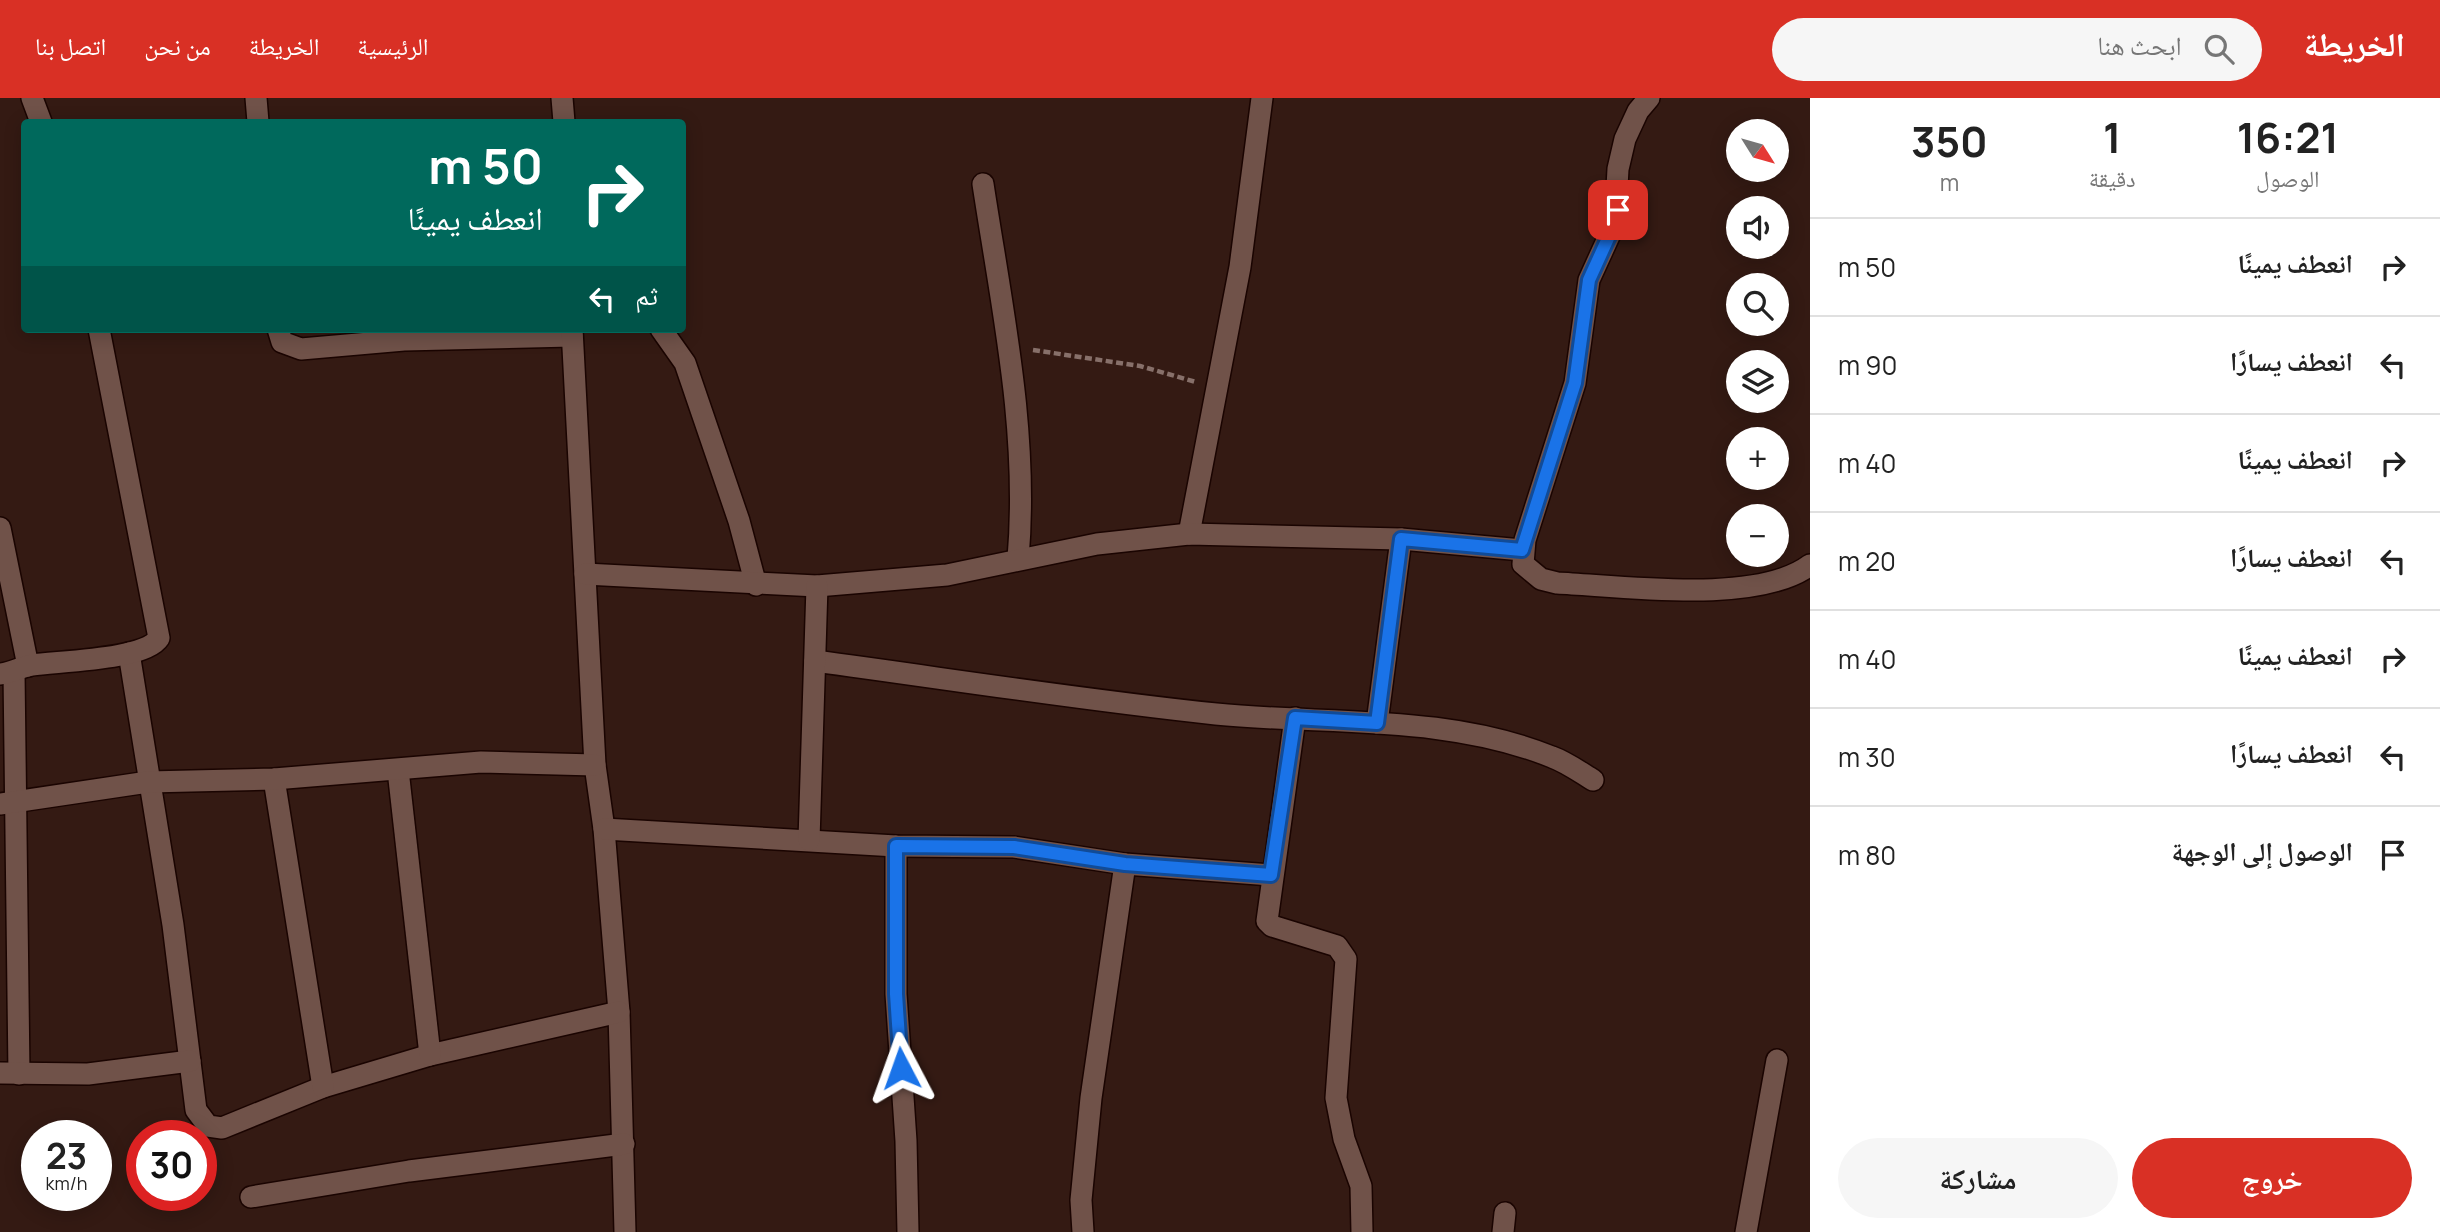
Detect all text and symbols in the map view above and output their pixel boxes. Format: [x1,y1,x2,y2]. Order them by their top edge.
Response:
search box [1772,18,2262,81]
text: الخريطة [2304,21,2405,66]
text: ابحث هنا [2097,27,2182,63]
text: اتصل بنا [35,29,106,62]
text: من نحن [144,29,211,62]
text: الخريطة [249,29,319,62]
text: الرئيسية [357,29,429,62]
icon: search [2200,30,2238,68]
text: 1 [2103,108,2121,166]
text: 16:21 [2237,108,2339,166]
text: 350 [1911,112,1988,170]
north arrow [1726,119,1788,182]
map controls [1726,119,1789,567]
text: 50 m [428,132,543,199]
icon: right [567,147,658,238]
text: دقيقة [2089,162,2136,194]
text: الوصول [2256,162,2320,194]
text: m [1940,166,1959,198]
pin [1588,180,1648,240]
icon: arrive [1599,191,1637,229]
text: انعطف يمينًا [408,196,543,240]
button: sound [1726,196,1789,259]
text: انعطف يمينًا [2238,245,2353,281]
icon: right [2374,248,2412,286]
text: 50 m [1838,249,1896,285]
button: search [1726,273,1789,336]
text: ثم [635,277,658,313]
icon: left [583,280,621,318]
text: انعطف يسارًا [2230,343,2353,379]
icon: left [2374,346,2412,384]
text: 90 m [1838,347,1897,383]
button: layers [1726,350,1789,413]
button: + [1726,427,1789,490]
text: انعطف يمينًا [2238,441,2353,477]
icon: right [2374,444,2412,482]
text: 40 m [1838,445,1896,481]
button: − [1726,504,1789,567]
text: انعطف يسارًا [2230,539,2353,575]
icon: left [2374,542,2412,580]
text: 20 m [1838,543,1896,579]
text: انعطف يمينًا [2238,637,2353,673]
icon: right [2374,640,2412,678]
text: 40 m [1838,641,1896,677]
text: انعطف يسارًا [2230,735,2353,771]
icon: left [2374,738,2412,776]
text: 30 m [1838,739,1896,775]
text: الوصول إلى الوجهة [2172,833,2353,869]
icon: arrive [2374,836,2412,874]
text: 80 m [1838,837,1896,873]
position arrow [864,1031,938,1105]
speed limit sign: 30 [126,1120,217,1211]
text: 23 [46,1132,87,1180]
button: مشاركة [1838,1138,2118,1218]
button: خروج [2132,1138,2412,1218]
text: km/h [46,1171,87,1195]

